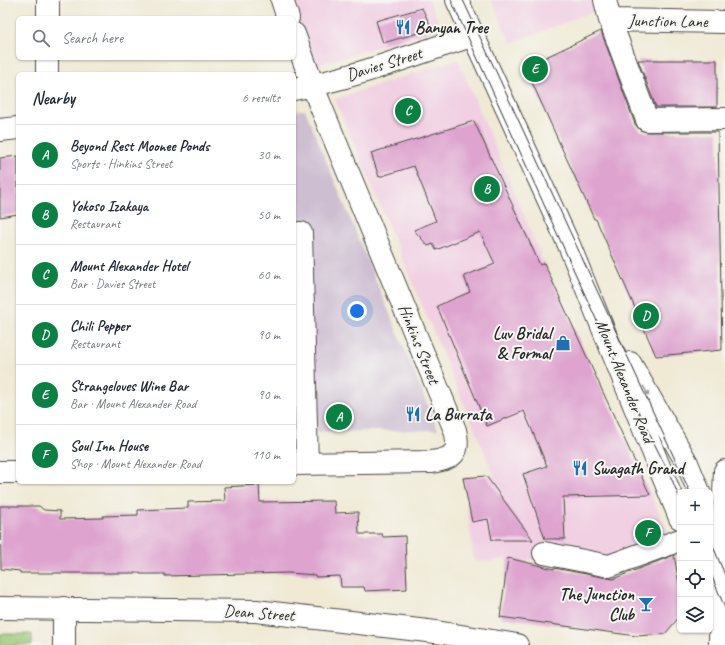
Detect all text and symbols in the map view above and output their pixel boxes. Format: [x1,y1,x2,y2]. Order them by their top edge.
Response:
street label: Junction Lane [627,10,709,32]
search box [16,16,296,60]
place label: Banyan Tree [415,17,490,38]
restaurant icon: Banyan Tree [394,18,412,36]
icon: search [30,27,52,49]
text: Search here [62,29,123,48]
street label: Davies Street [344,42,427,85]
pin: E [522,54,548,84]
text: Nearby [32,88,75,109]
text: 6 results [242,90,280,106]
pin: C [395,96,421,126]
text: Beyond Rest Moonee Ponds [70,137,209,156]
text: A [42,147,48,163]
text: 30 m [258,147,280,163]
text: Sports · Hinkins Street [70,156,172,172]
pin: B [474,174,500,204]
text: Yokoso Izakaya [70,197,148,216]
text: B [42,207,48,223]
text: 50 m [258,207,280,223]
text: Restaurant [70,216,120,232]
text: Mount Alexander Hotel [70,257,188,276]
text: C [42,267,48,283]
text: 60 m [258,267,280,283]
text: Bar · Davies Street [70,276,155,292]
your location [347,301,367,321]
street label: Hinkins Street [393,301,445,389]
pin: D [633,301,659,331]
street label: Mount Alexander Road [591,316,661,449]
text: Chili Pepper [70,317,130,336]
place label: Luv Bridal & Formal [493,323,555,364]
text: D [41,327,49,343]
text: 90 m [258,327,280,343]
shop icon: Luv Bridal & Formal [554,334,572,352]
text: Restaurant [70,336,120,352]
text: Strangeloves Wine Bar [70,377,188,396]
one-way arrow [643,385,650,397]
text: E [42,387,48,403]
text: 90 m [258,387,280,403]
text: Bar · Mount Alexander Road [70,396,196,412]
pin: A [326,402,352,432]
place label: La Burrata [425,404,493,425]
restaurant icon: La Burrata [404,405,422,423]
text: Soul Inn House [70,437,148,456]
text: F [42,447,48,463]
text: 110 m [252,447,280,463]
text: Shop · Mount Alexander Road [70,456,201,472]
place label: Swagath Grand [592,458,687,479]
restaurant icon: Swagath Grand [571,459,589,477]
map controls [677,489,713,633]
button: + [677,489,713,525]
pin: F [635,518,661,548]
button: − [677,525,713,561]
button: locate [677,561,713,597]
place label: The Junction Club [559,584,635,625]
bar icon: The Junction Club [637,595,655,613]
button: layers [677,597,713,633]
street label: Dean Street [223,600,297,626]

